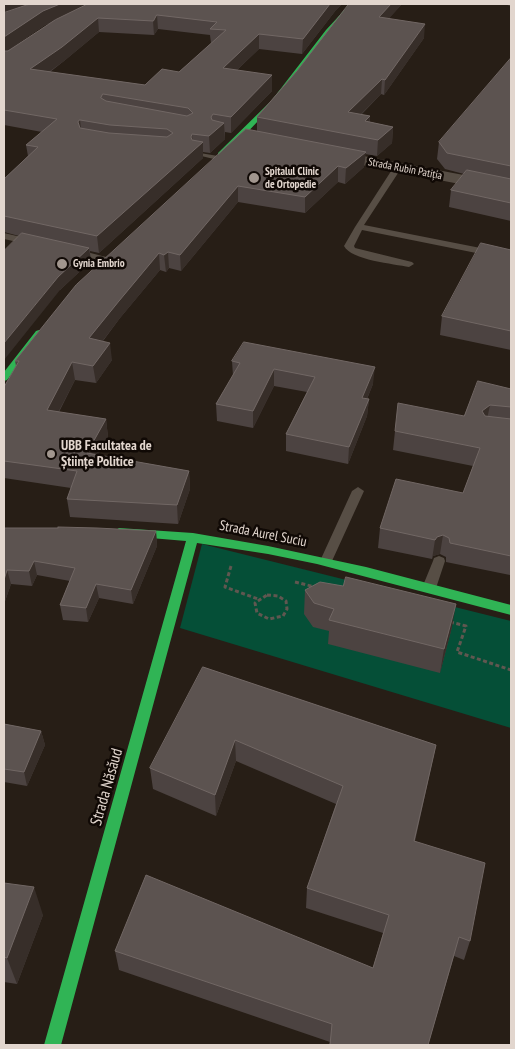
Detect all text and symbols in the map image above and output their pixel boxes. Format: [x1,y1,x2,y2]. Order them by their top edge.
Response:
street label: Strada Rubin Patiția [367,155,443,183]
place label: Spitalul Clinic de Ortopedie [265,165,319,191]
marker: Spitalul Clinic de Ortopedie [247,171,261,185]
marker: Gynia Embrio [55,257,69,271]
place label: Gynia Embrio [73,257,125,271]
place label: UBB Facultatea de Științe Politice [61,438,152,471]
marker: UBB Facultatea de Științe Politice [45,448,57,460]
street label: Strada Aurel Suciu [218,517,308,551]
street label: Strada Năsăud [87,746,127,828]

